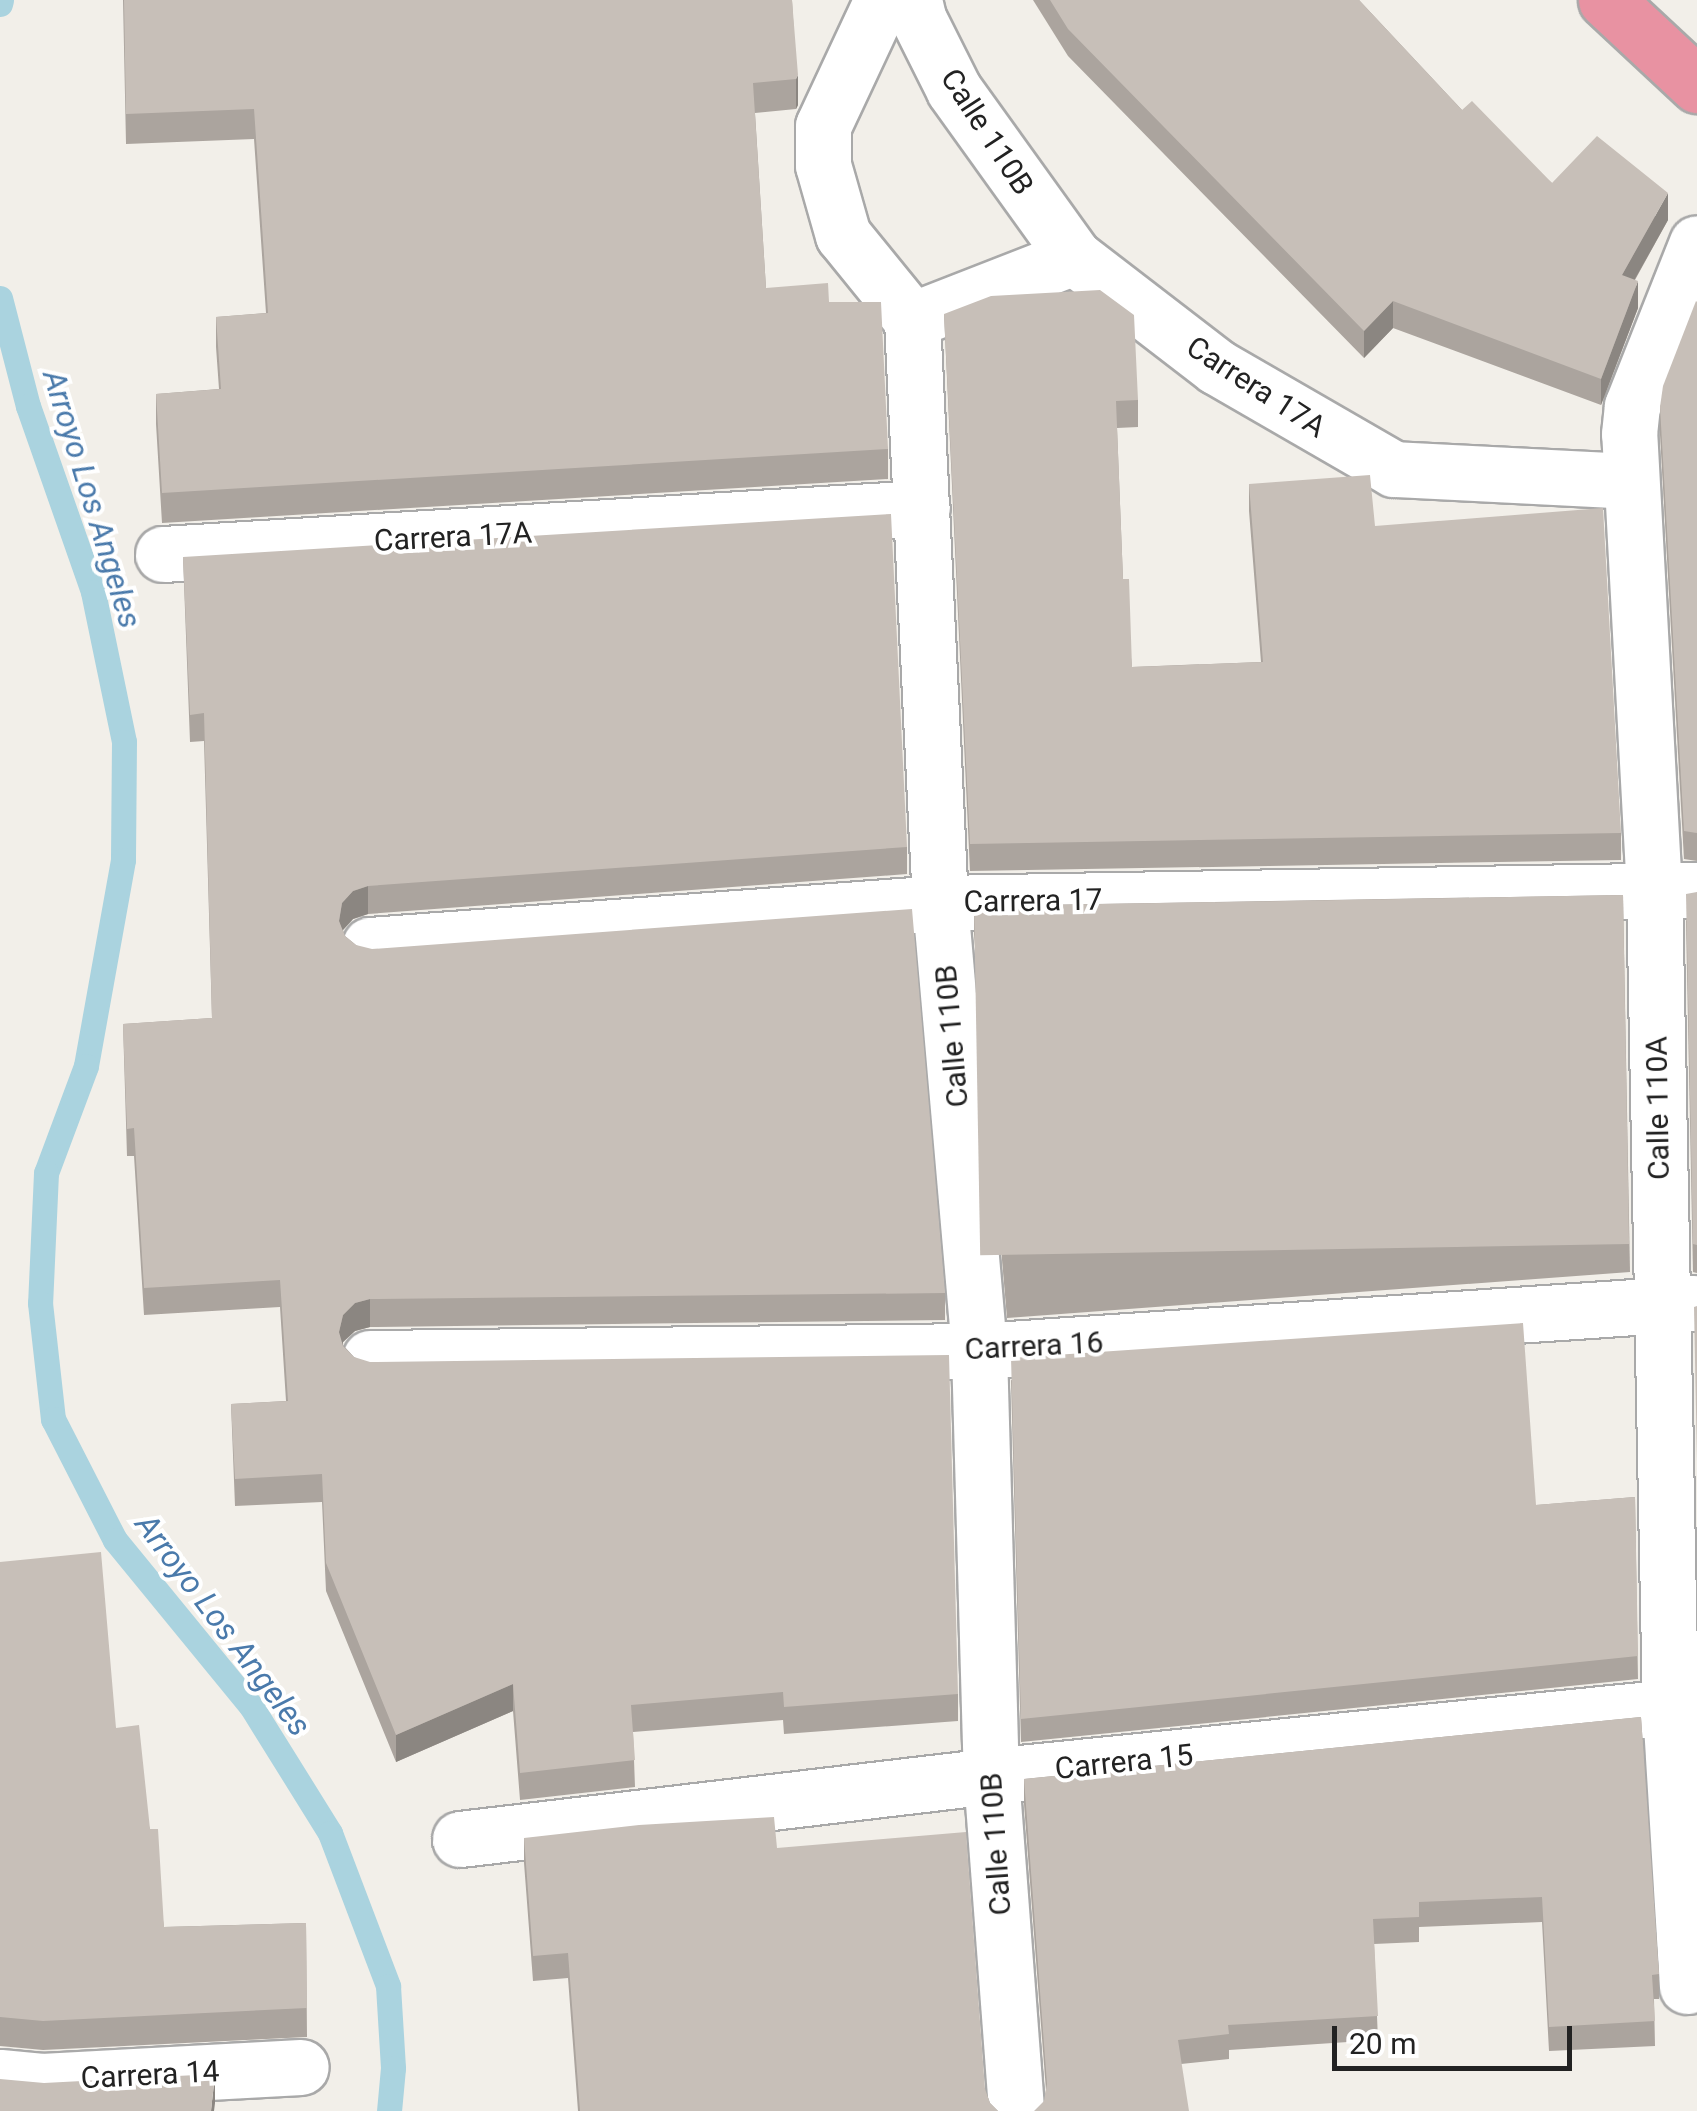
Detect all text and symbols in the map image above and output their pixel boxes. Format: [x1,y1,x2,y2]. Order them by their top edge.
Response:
street label: Calle 110B [933,62,1041,202]
street label: Carrera 17A [1180,329,1332,445]
water label: Arroyo Los Angeles [34,365,150,633]
street label: Carrera 17A [373,515,533,559]
street label: Carrera 17 [963,882,1103,920]
street label: Calle 110B [928,963,976,1109]
street label: Calle 110A [1639,1036,1677,1180]
street label: Carrera 16 [964,1324,1104,1368]
water label: Arroyo Los Angeles [127,1506,319,1744]
street label: Carrera 15 [1053,1737,1195,1787]
street label: Calle 110B [973,1771,1019,1917]
scale bar [1337,2006,1577,2068]
text: 20 m [1349,2026,1416,2061]
street label: Carrera 14 [80,2053,220,2097]

